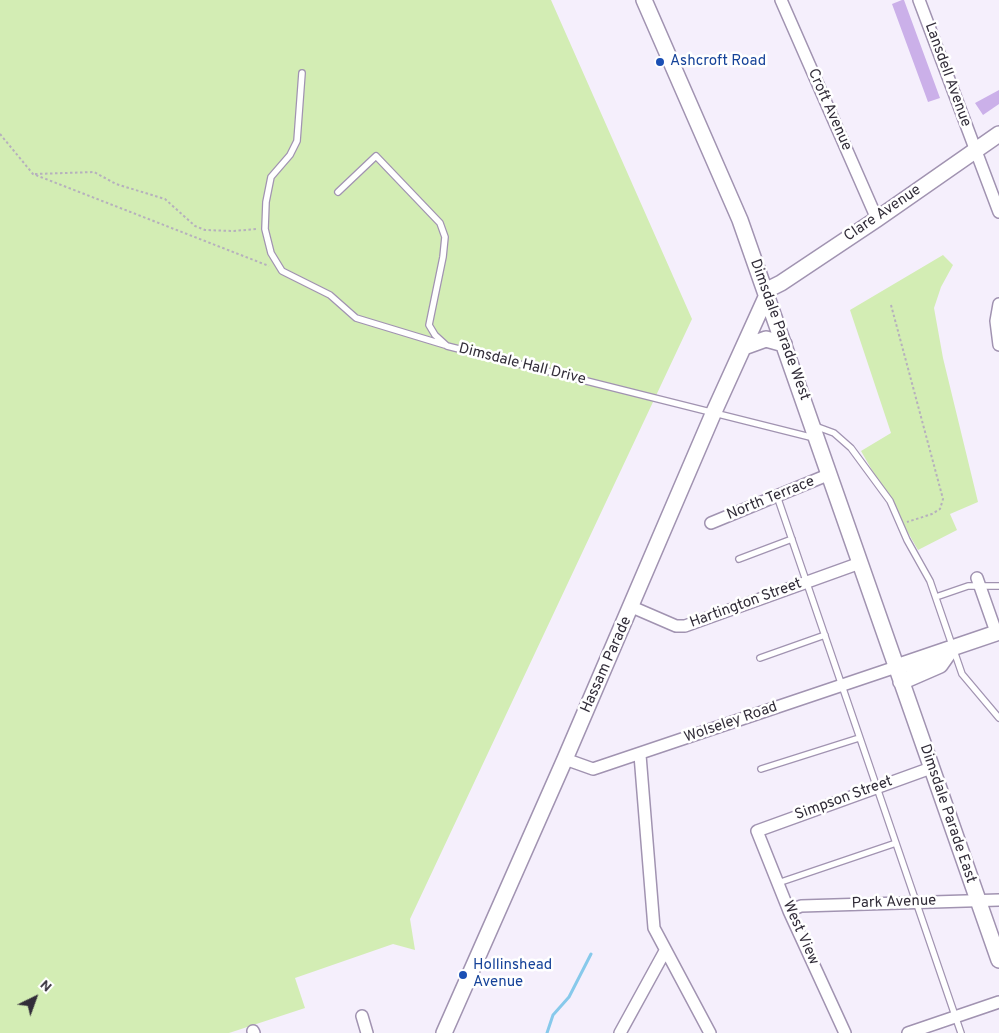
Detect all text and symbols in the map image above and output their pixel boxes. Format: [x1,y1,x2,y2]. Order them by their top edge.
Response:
street label: Lansdell Avenue [920,20,974,130]
place label: Ashcroft Road [670,53,766,71]
marker: Ashcroft Road [654,56,666,68]
street label: Croft Avenue [803,66,855,154]
street label: Clare Avenue [841,182,925,246]
street label: Dimsdale Parade West [745,257,813,403]
street label: Dimsdale Hall Drive [457,341,587,389]
street label: North Terrace [724,473,818,525]
street label: Hartington Street [688,575,804,633]
street label: Hassam Parade [578,614,636,716]
street label: Wolseley Road [682,699,780,747]
street label: Dimsdale Parade East [915,742,979,886]
street label: Simpson Street [793,773,895,825]
street label: Park Avenue [851,893,937,913]
street label: West View [778,898,822,968]
place label: Hollinshead Avenue [473,957,552,992]
marker: Hollinshead Avenue [457,969,469,981]
north arrow [10,973,60,1023]
text: N [36,977,55,996]

